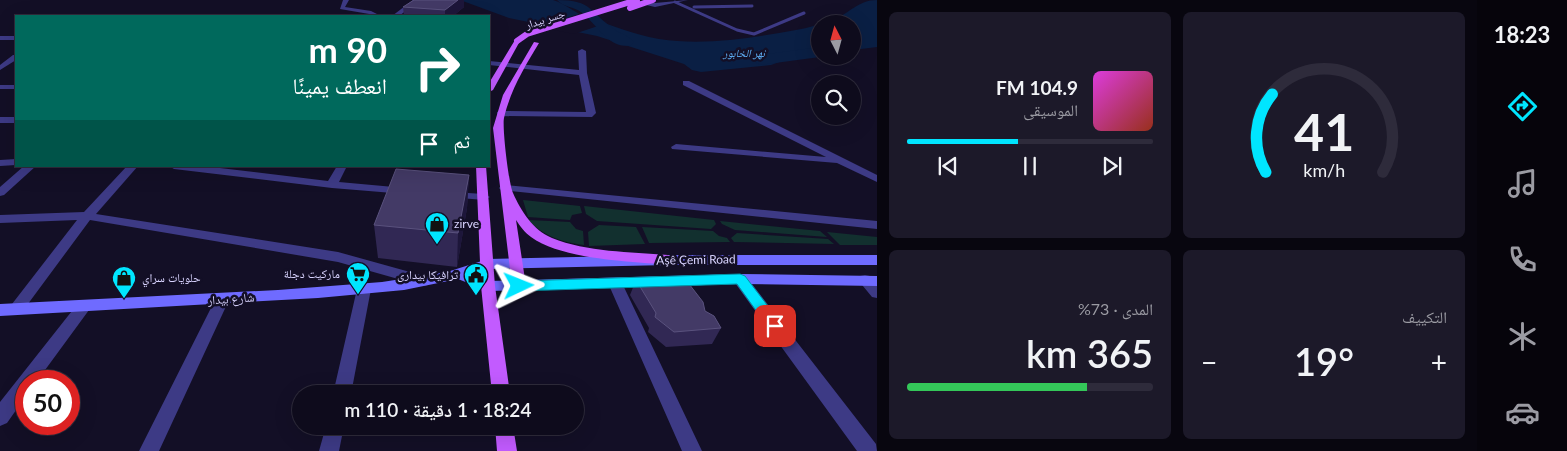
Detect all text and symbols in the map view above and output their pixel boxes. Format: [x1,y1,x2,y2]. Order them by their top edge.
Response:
street label: جسر بيدار [523,6,566,32]
north arrow [811,15,861,65]
map controls [811,15,861,125]
text: 18:23 [1494,21,1550,48]
text: 90 m [309,28,387,70]
icon: right [405,35,470,100]
water label: نهر الخابور [722,46,767,60]
text: انعطف يمينًا [293,72,387,99]
button: search [811,75,861,125]
text: 104.9 FM [996,76,1078,99]
icon: directions [1505,89,1540,124]
text: الموسيقى [1023,100,1078,119]
text: 41 [1294,100,1354,162]
text: ثم [453,129,470,152]
icon: arrive [415,130,443,158]
icon: previous [934,152,962,180]
icon: pause [1016,152,1044,180]
icon: next [1098,152,1126,180]
text: km/h [1303,159,1345,181]
icon: music [1505,166,1540,201]
shop icon: zirve [424,211,450,245]
place label: zirve [454,216,479,231]
icon: phone [1505,242,1540,277]
street label: Aşê Çemi Road [656,251,736,268]
position arrow [492,259,544,311]
supermarket icon: ماركيت دجلة [345,261,371,295]
public building icon: ترافيكا بيدارى [463,262,489,296]
shop icon: حلويات سراي [111,265,137,299]
place label: ماركيت دجلة [284,266,340,281]
place label: ترافيكا بيدارى [397,267,458,282]
place label: حلويات سراي [142,270,201,288]
street label: شارع بيدار [206,289,255,309]
text: المدى · 73% [1078,299,1153,318]
pin [754,305,796,347]
text: التكييف [1402,307,1447,326]
icon: arrive [761,312,789,340]
icon: climate [1505,319,1540,354]
text: 365 km [1026,330,1153,376]
text: 19° [1294,338,1354,384]
text: − [1201,345,1217,379]
text: + [1431,345,1447,379]
speed limit sign: 50 [15,370,80,435]
icon: car [1505,395,1540,430]
text: 18:24 · 1 دقيقة · 110 m [345,398,531,421]

